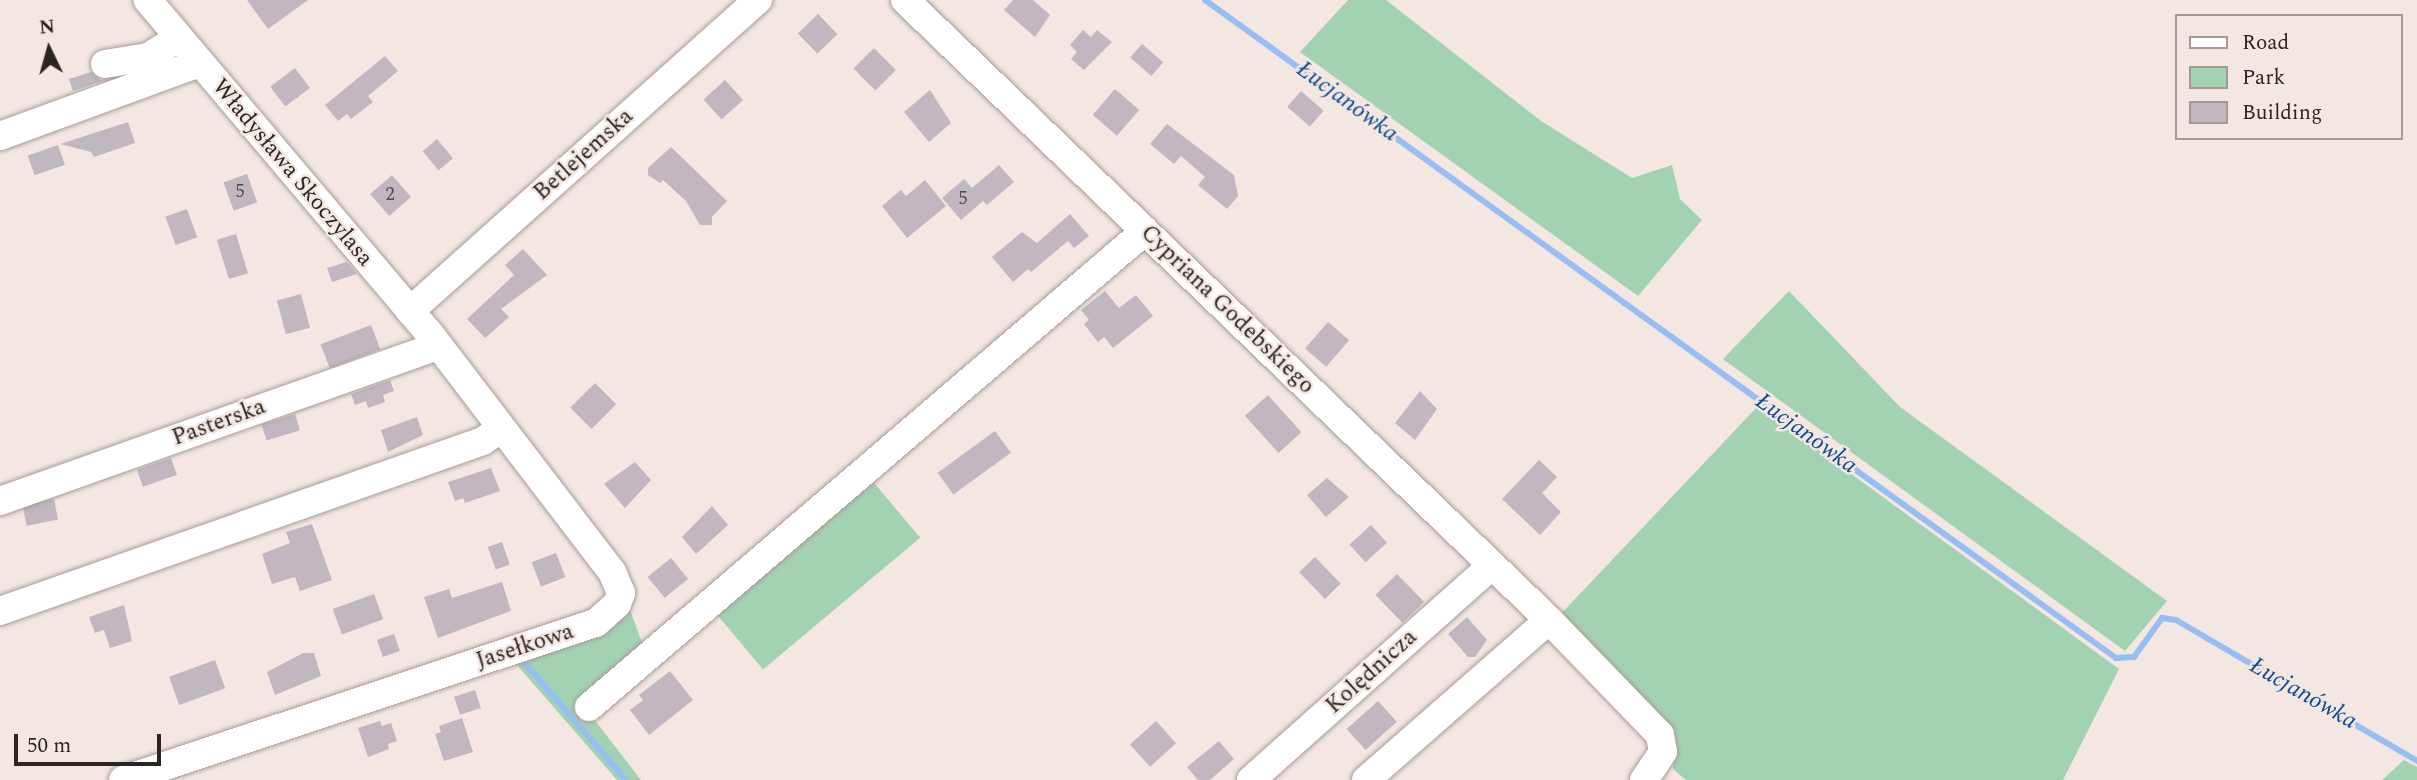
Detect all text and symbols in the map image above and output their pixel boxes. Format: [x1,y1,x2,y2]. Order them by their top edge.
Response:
text: N [38,12,56,43]
north arrow [14,14,84,84]
legend [2176,14,2403,140]
text: Road [2242,27,2289,59]
water label: Łucjanówka [1290,55,1404,149]
text: Park [2242,62,2285,94]
street label: Władysława Skoczylasa [206,74,378,272]
text: Building [2242,97,2322,129]
street label: Betlejemska [529,103,639,207]
house number: 5 [235,181,245,203]
house number: 2 [385,184,395,206]
house number: 5 [958,188,968,210]
street label: Cypriana Godebskiego [1134,220,1320,400]
water label: Łucjanówka [1749,387,1863,481]
street label: Pasterska [169,393,269,453]
street label: Jasełkowa [473,618,577,676]
street label: Kolędnicza [1321,624,1423,720]
water label: Łucjanówka [2244,652,2362,736]
scale bar [18,720,164,764]
text: 50 m [27,730,71,762]

